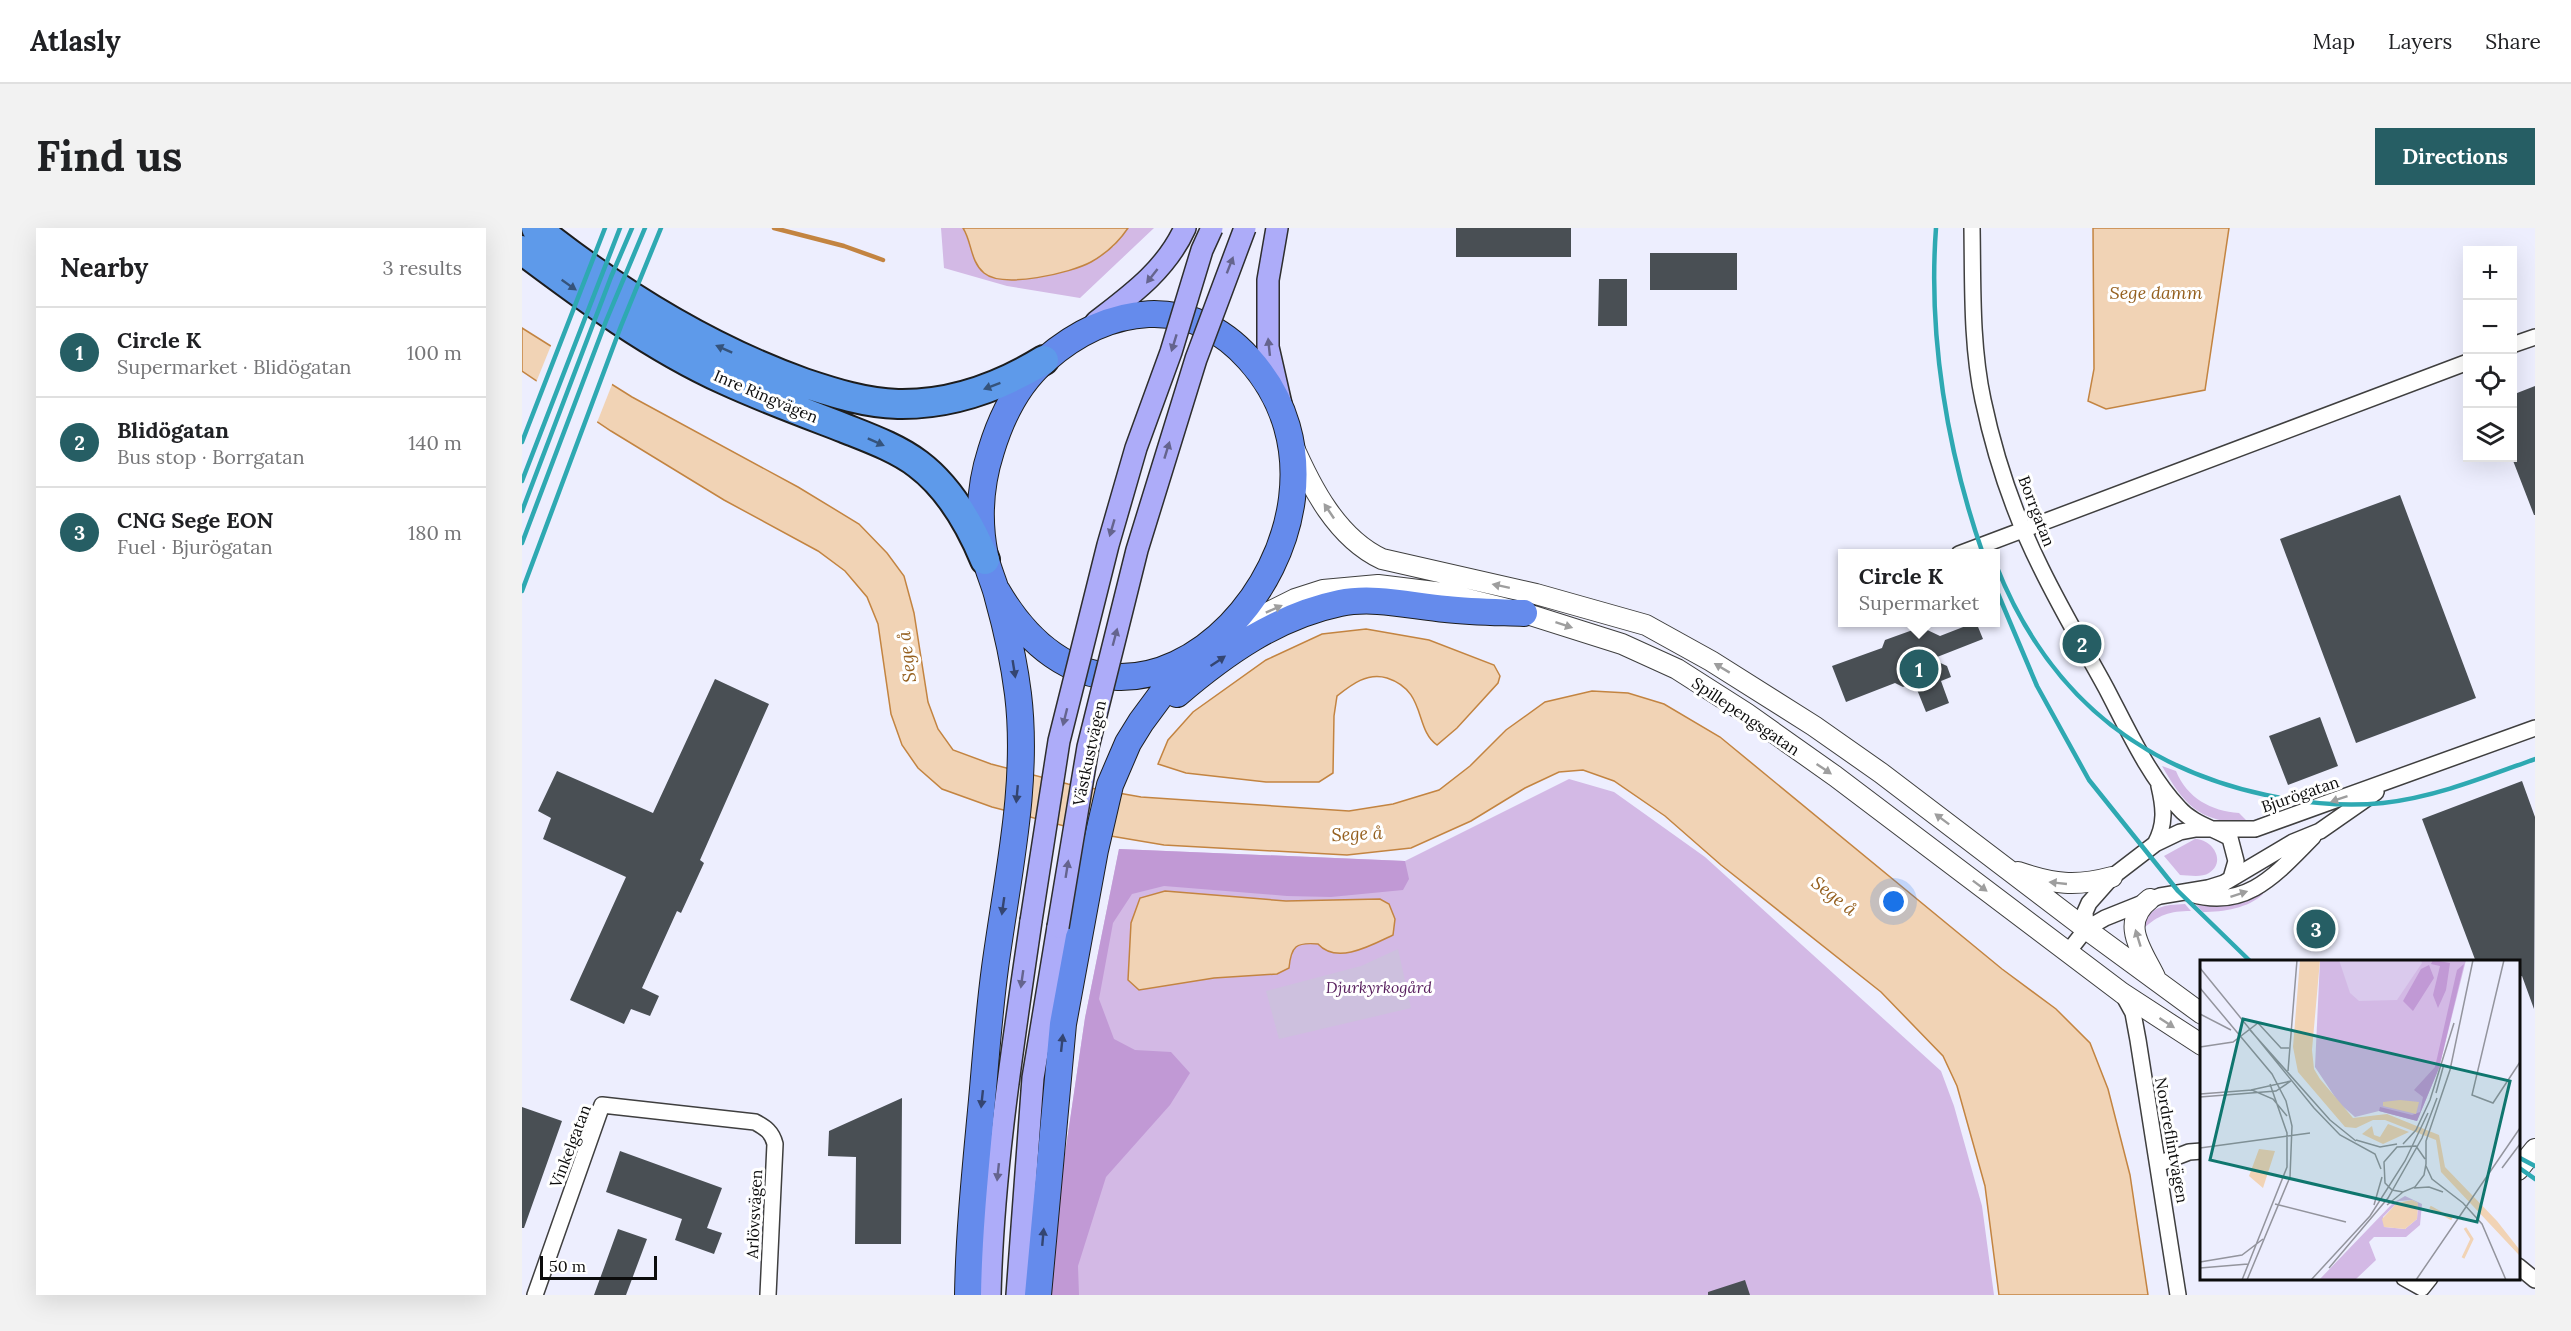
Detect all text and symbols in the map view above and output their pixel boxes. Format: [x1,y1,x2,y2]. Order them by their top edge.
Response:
text: Atlasly [30,23,121,59]
text: Map [2312,28,2355,55]
text: Layers [2388,28,2452,55]
text: Share [2485,28,2541,55]
button: Directions [2375,128,2535,185]
text: Find us [36,129,182,183]
map controls [2463,246,2517,462]
button: + [2463,246,2517,300]
text: Nearby [60,251,148,284]
text: 3 results [383,255,462,280]
one-way arrow [1226,256,1236,274]
one-way arrow [1145,268,1158,284]
one-way arrow [560,279,576,291]
water label: Sege damm [2110,281,2203,304]
button: − [2463,300,2517,354]
text: Circle K [117,326,201,354]
one-way arrow [1169,334,1178,352]
one-way arrow [1264,338,1274,357]
text: 1 [75,340,84,365]
text: 100 m [407,340,462,365]
one-way arrow [714,344,732,354]
text: Supermarket · Blidögatan [117,354,351,379]
button: locate [2463,354,2517,408]
street label: Inre Ringvägen [711,365,821,427]
one-way arrow [983,382,1001,392]
button: layers [2463,408,2517,462]
text: Blidögatan [117,416,229,444]
text: 2 [74,430,85,455]
text: 140 m [408,430,462,455]
one-way arrow [868,437,886,447]
one-way arrow [1163,441,1173,459]
text: Bus stop · Borrgatan [117,444,305,469]
street label: Borrgatan [2014,473,2060,550]
one-way arrow [1324,503,1335,519]
text: CNG Sege EON [117,506,273,534]
one-way arrow [1107,519,1116,537]
text: 3 [74,520,85,545]
text: 180 m [408,520,462,545]
text: Fuel · Bjurögatan [117,534,273,559]
popup [1838,549,2000,627]
text: Circle K [1859,562,1943,590]
one-way arrow [1491,581,1510,590]
text: Supermarket [1859,590,1979,615]
one-way arrow [1265,604,1283,614]
one-way arrow [1555,621,1573,631]
pin: 2 [2062,622,2102,666]
one-way arrow [1110,628,1120,647]
water label: Sege å [892,630,921,684]
pin: 1 [1900,646,1938,692]
one-way arrow [1209,655,1225,667]
one-way arrow [1009,660,1018,679]
one-way arrow [1714,662,1730,673]
street label: Spillepengsgatan [1688,673,1804,760]
street label: Västkustvägen [1068,698,1110,809]
one-way arrow [1059,708,1069,727]
one-way arrow [1816,763,1832,775]
street label: Bjurögatan [2258,771,2342,817]
one-way arrow [1012,785,1022,804]
one-way arrow [2330,795,2348,805]
one-way arrow [1935,813,1951,825]
water label: Sege å [1331,821,1383,846]
one-way arrow [1063,860,1072,879]
water label: Sege å [1807,871,1862,921]
one-way arrow [2048,878,2067,888]
one-way arrow [1972,880,1988,892]
your location [1879,887,1908,916]
one-way arrow [2231,889,2249,898]
one-way arrow [999,896,1008,915]
pin: 3 [2296,906,2336,952]
one-way arrow [2133,929,2142,947]
inset map [2200,960,2520,1280]
one-way arrow [1018,969,1027,988]
park label: Djurkyrkogård [1326,977,1432,997]
one-way arrow [2159,1017,2175,1028]
one-way arrow [1057,1033,1067,1052]
street label: Nordreflintvägen [2151,1076,2193,1205]
one-way arrow [977,1090,987,1109]
street label: Vinkelgatan [545,1102,595,1191]
one-way arrow [993,1163,1003,1182]
street label: Arlövsvägen [742,1169,766,1260]
one-way arrow [1038,1227,1048,1246]
scale bar [540,1253,657,1280]
text: 50 m [549,1256,586,1276]

